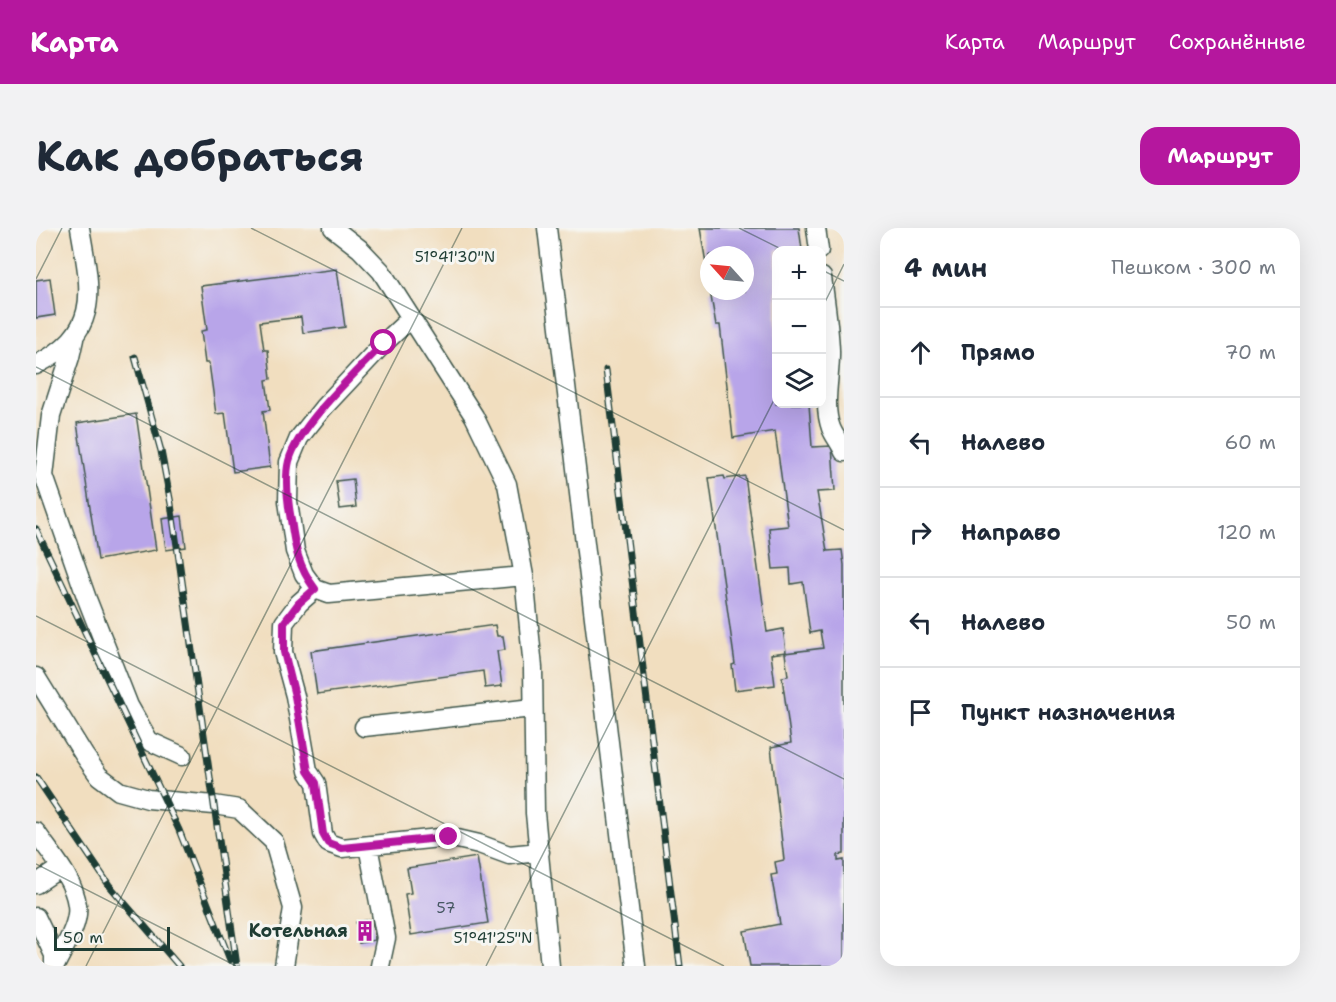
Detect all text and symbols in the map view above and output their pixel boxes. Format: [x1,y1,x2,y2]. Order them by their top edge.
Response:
text: Карта [30,23,119,61]
text: Карта [945,28,1005,56]
text: Маршрут [1038,28,1136,56]
text: Сохранённые [1169,28,1306,56]
button: Маршрут [1140,127,1300,185]
text: Как добраться [36,128,364,184]
north arrow [700,246,754,300]
map controls [772,246,826,408]
button: + [772,246,826,300]
text: 51°41'30"N [415,247,495,267]
text: 4 мин [904,250,987,285]
text: Пешком · 300 m [1111,254,1276,280]
button: − [772,300,826,354]
route start [370,329,396,355]
icon: ahead [904,336,937,369]
text: Прямо [961,338,1035,367]
text: 70 m [1224,339,1276,365]
button: layers [772,354,826,408]
icon: left [904,426,937,459]
text: Налево [961,428,1045,457]
text: 60 m [1224,429,1276,455]
icon: right [904,516,937,549]
text: Направо [961,518,1061,547]
text: 120 m [1217,519,1276,545]
icon: left [904,606,937,639]
text: Налево [961,608,1045,637]
text: 50 m [1226,609,1276,635]
icon: arrive [904,696,937,729]
text: Пункт назначения [961,698,1175,727]
route end [435,823,461,849]
house number: 57 [437,898,455,918]
place label: Котельная [249,919,348,943]
building icon: Котельная [353,919,377,943]
scale bar [54,924,170,952]
text: 50 m [63,927,103,948]
text: 51°41'25"N [454,928,532,948]

